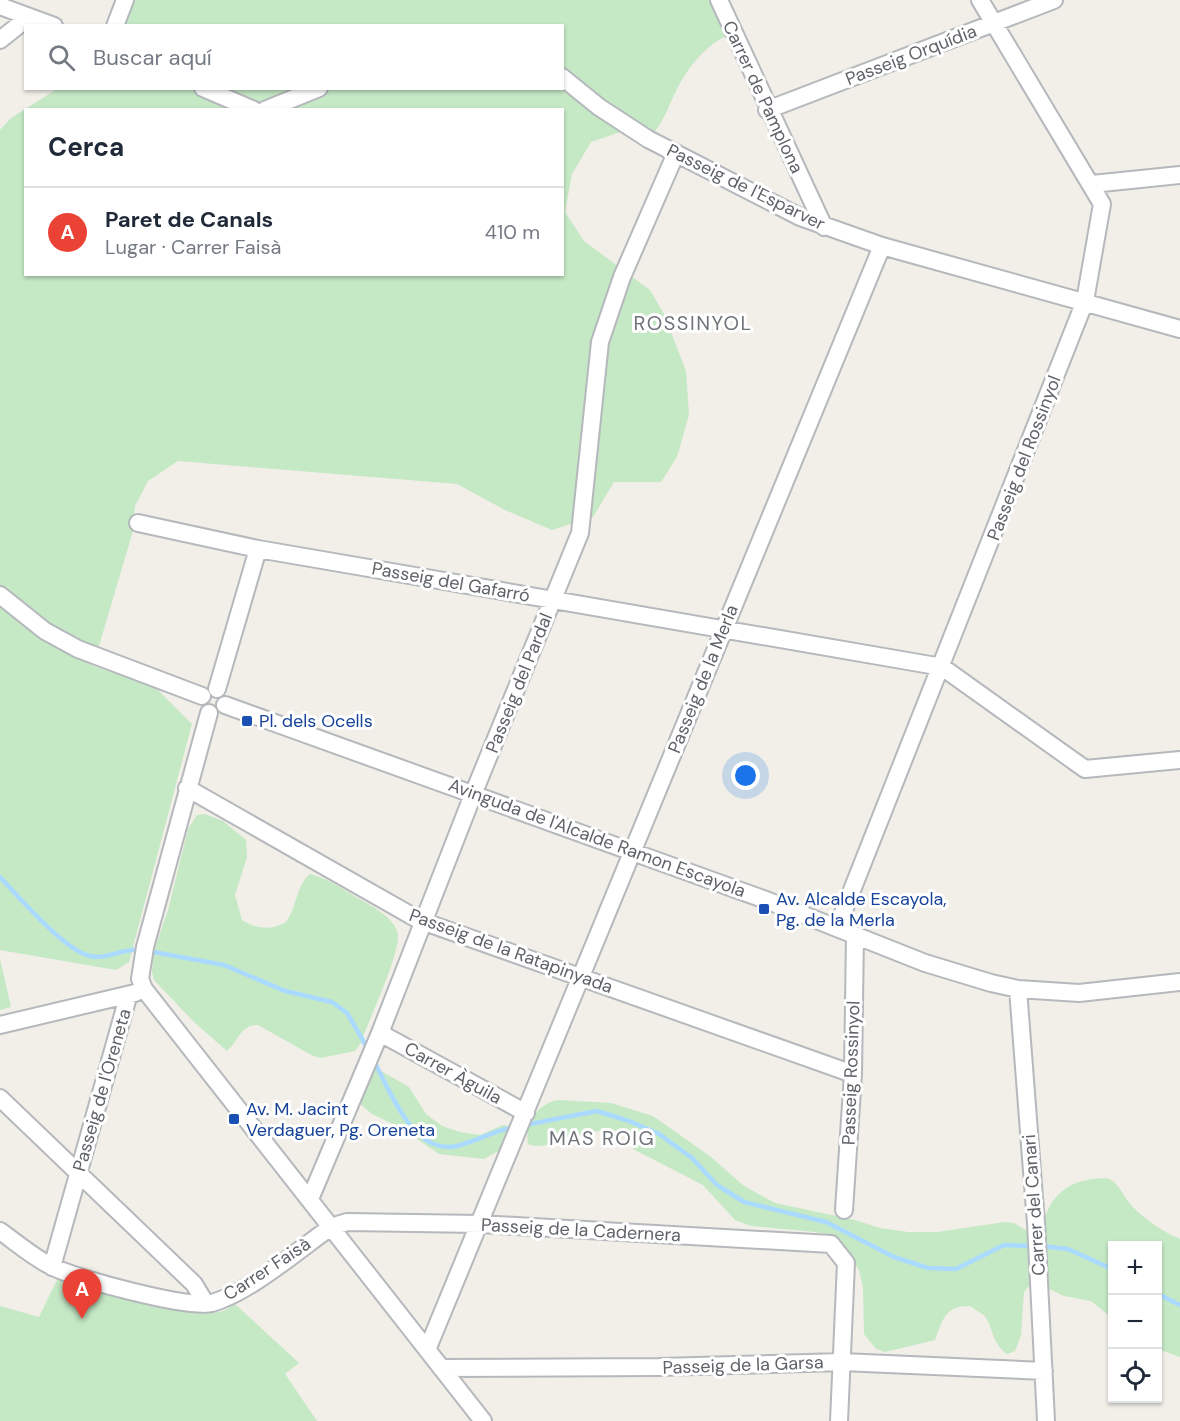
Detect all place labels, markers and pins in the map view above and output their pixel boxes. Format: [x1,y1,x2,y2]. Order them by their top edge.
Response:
place label: Pl. dels Ocells [259,709,373,733]
marker: Pl. dels Ocells [240,714,254,728]
place label: Av. Alcalde Escayola, Pg. de la Merla [776,887,946,932]
marker: Av. Alcalde Escayola, Pg. de la Merla [757,902,771,916]
place label: Av. M. Jacint Verdaguer, Pg. Oreneta [246,1097,435,1142]
marker: Av. M. Jacint Verdaguer, Pg. Oreneta [227,1112,241,1126]
pin: A [62,1270,101,1319]

